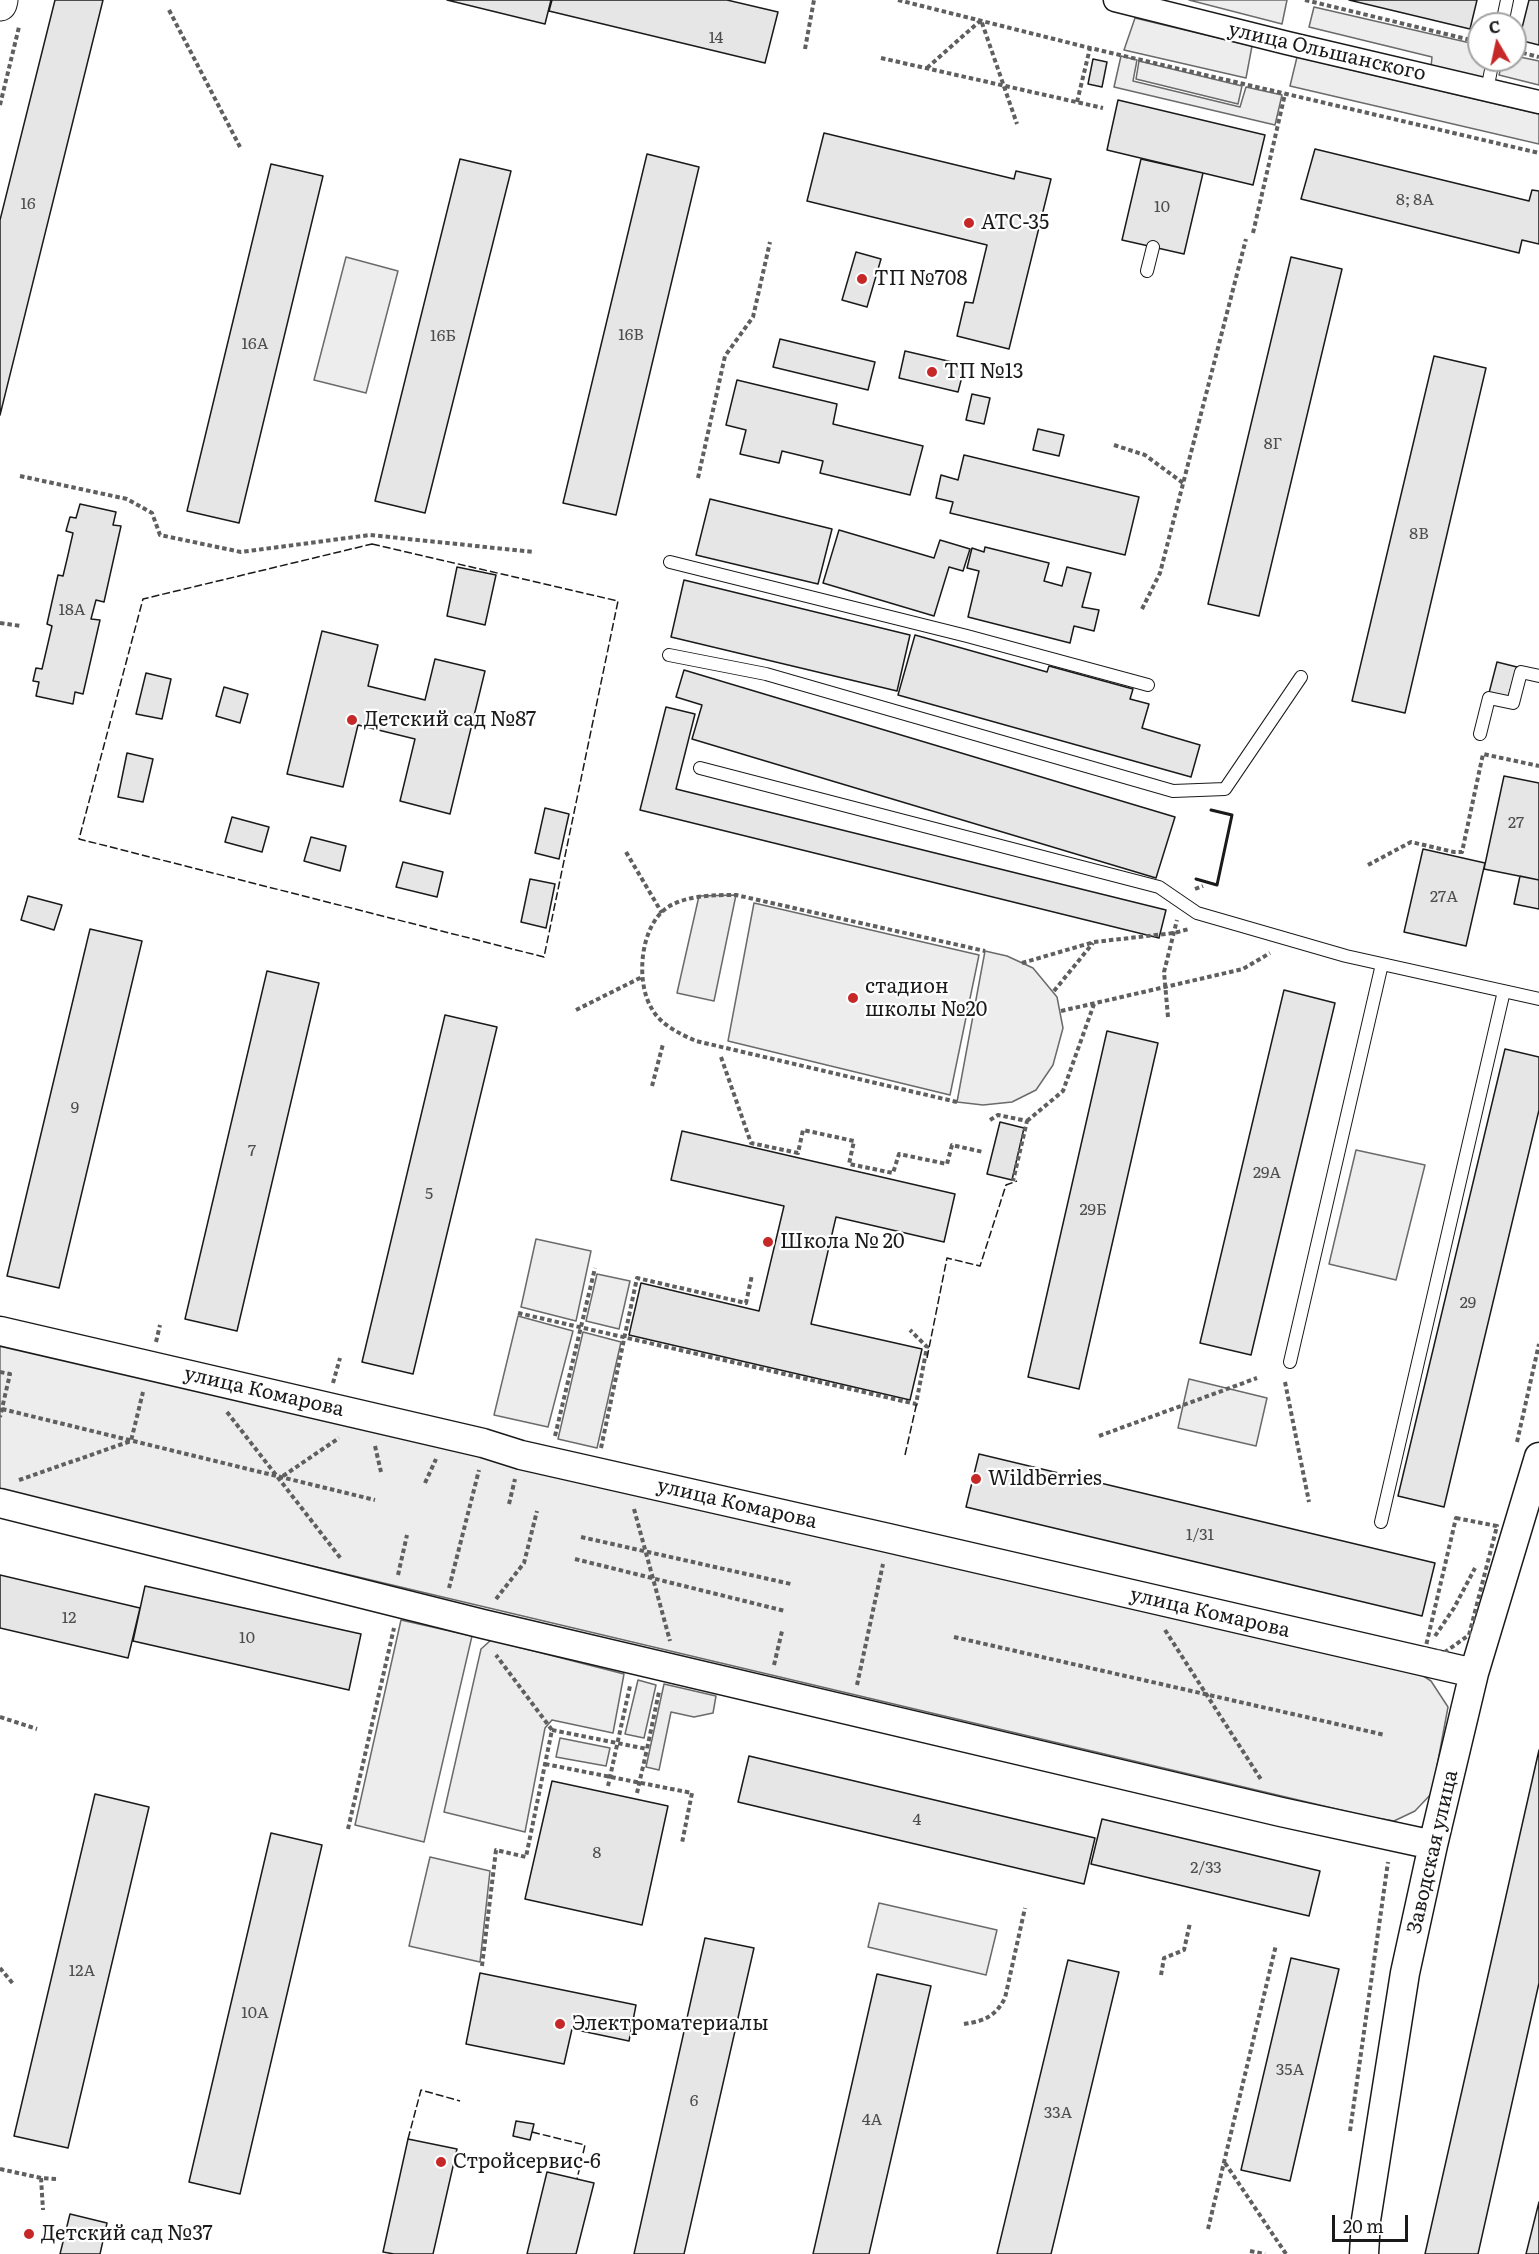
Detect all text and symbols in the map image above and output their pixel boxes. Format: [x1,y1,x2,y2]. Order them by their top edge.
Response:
north arrow [1467,12,1527,72]
text: С [1487,13,1502,39]
street label: улица Ольшанского [1226,18,1428,86]
house number: 14 [709,28,723,48]
house number: 8; 8А [1396,190,1434,210]
house number: 16 [20,194,36,214]
house number: 10 [1154,197,1170,217]
place label: АТС-35 [981,211,1049,235]
marker: АТС-35 [962,216,976,230]
place label: ТП №708 [874,267,967,291]
marker: ТП №708 [855,272,869,286]
house number: 16В [618,325,644,345]
house number: 16Б [430,326,456,346]
house number: 16А [242,334,268,354]
place label: ТП №13 [944,360,1024,384]
marker: ТП №13 [925,365,939,379]
house number: 8Г [1264,434,1282,454]
house number: 8В [1409,524,1429,544]
house number: 18А [58,600,86,620]
place label: Детский сад №87 [364,708,536,732]
marker: Детский сад №87 [345,713,359,727]
house number: 27 [1508,813,1524,833]
house number: 27А [1430,887,1458,907]
place label: стадион школы №20 [865,975,987,1022]
marker: стадион школы №20 [846,991,860,1005]
house number: 9 [71,1098,79,1118]
house number: 7 [248,1141,256,1161]
house number: 29А [1253,1163,1281,1183]
house number: 5 [425,1184,433,1204]
house number: 29Б [1079,1200,1107,1220]
place label: Школа № 20 [780,1230,904,1254]
marker: Школа № 20 [761,1235,775,1249]
house number: 29 [1460,1293,1476,1313]
street label: улица Комарова [182,1362,346,1422]
place label: Wildberries [988,1467,1102,1491]
marker: Wildberries [969,1472,983,1486]
street label: улица Комарова [655,1474,819,1534]
house number: 1/31 [1186,1525,1214,1545]
street label: улица Комарова [1128,1583,1292,1643]
house number: 12 [62,1608,76,1628]
house number: 10 [239,1628,255,1648]
street label: Заводская улица [1402,1768,1464,1936]
house number: 4 [913,1810,921,1830]
house number: 8 [593,1843,601,1863]
house number: 2/33 [1190,1858,1222,1878]
house number: 12А [69,1961,95,1981]
house number: 10А [241,2003,269,2023]
place label: Электроматериалы [572,2012,769,2036]
marker: Электроматериалы [553,2017,567,2031]
house number: 35А [1276,2060,1304,2080]
house number: 6 [690,2091,698,2111]
house number: 33А [1044,2103,1072,2123]
house number: 4А [862,2110,882,2130]
place label: Стройсервис-6 [453,2150,601,2174]
marker: Стройсервис-6 [434,2155,448,2169]
scale bar [1335,2203,1412,2241]
text: 20 m [1343,2212,1384,2239]
place label: Детский сад №37 [41,2222,213,2246]
marker: Детский сад №37 [22,2227,36,2241]

